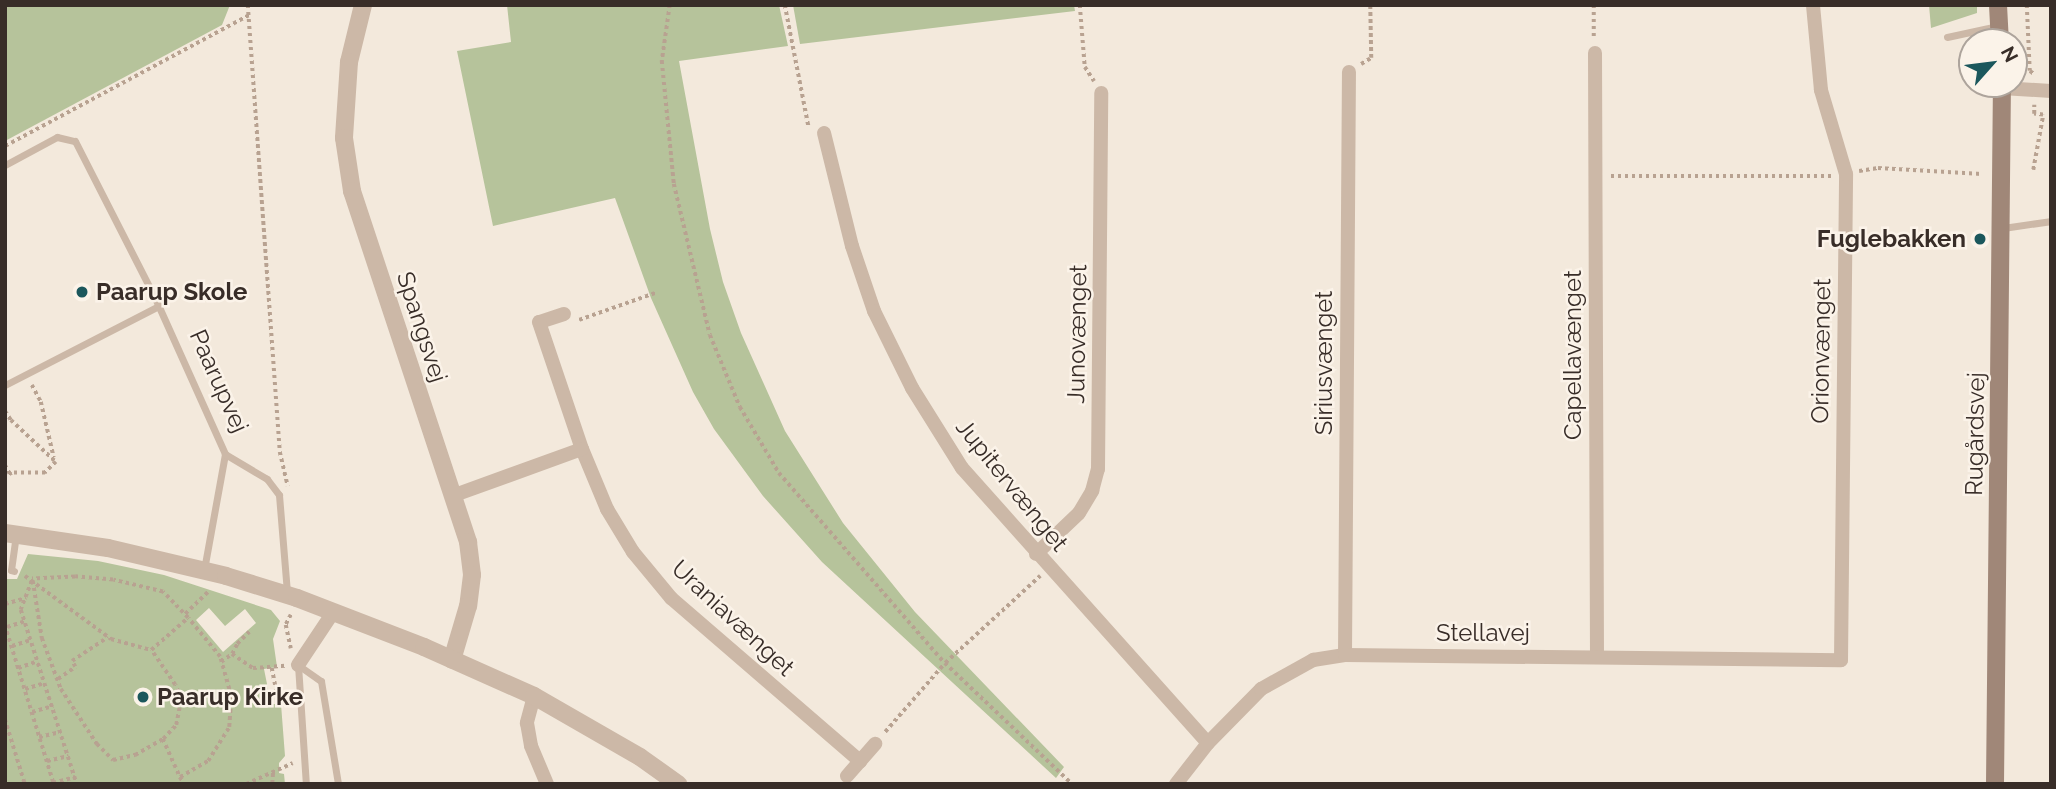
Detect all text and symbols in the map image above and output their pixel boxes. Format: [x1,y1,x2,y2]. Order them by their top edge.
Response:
north arrow [1958,28,2028,98]
text: N [1997,43,2023,66]
place label: Fuglebakken [1817,225,1966,253]
marker: Fuglebakken [1972,231,1988,247]
street label: Junovænget [1061,264,1093,404]
street label: Spangsvej [391,268,453,386]
street label: Capellavænget [1559,270,1587,440]
place label: Paarup Skole [96,278,247,306]
street label: Orionvænget [1805,278,1837,424]
marker: Paarup Skole [74,284,90,300]
street label: Siriusvænget [1310,291,1338,435]
street label: Paarupvej [184,325,254,437]
street label: Rugårdsvej [1960,372,1990,496]
street label: Jupitervænget [950,413,1074,557]
street label: Uraniavænget [666,554,800,682]
street label: Stellavej [1436,619,1530,647]
place label: Paarup Kirke [157,683,303,711]
marker: Paarup Kirke [135,689,151,705]

